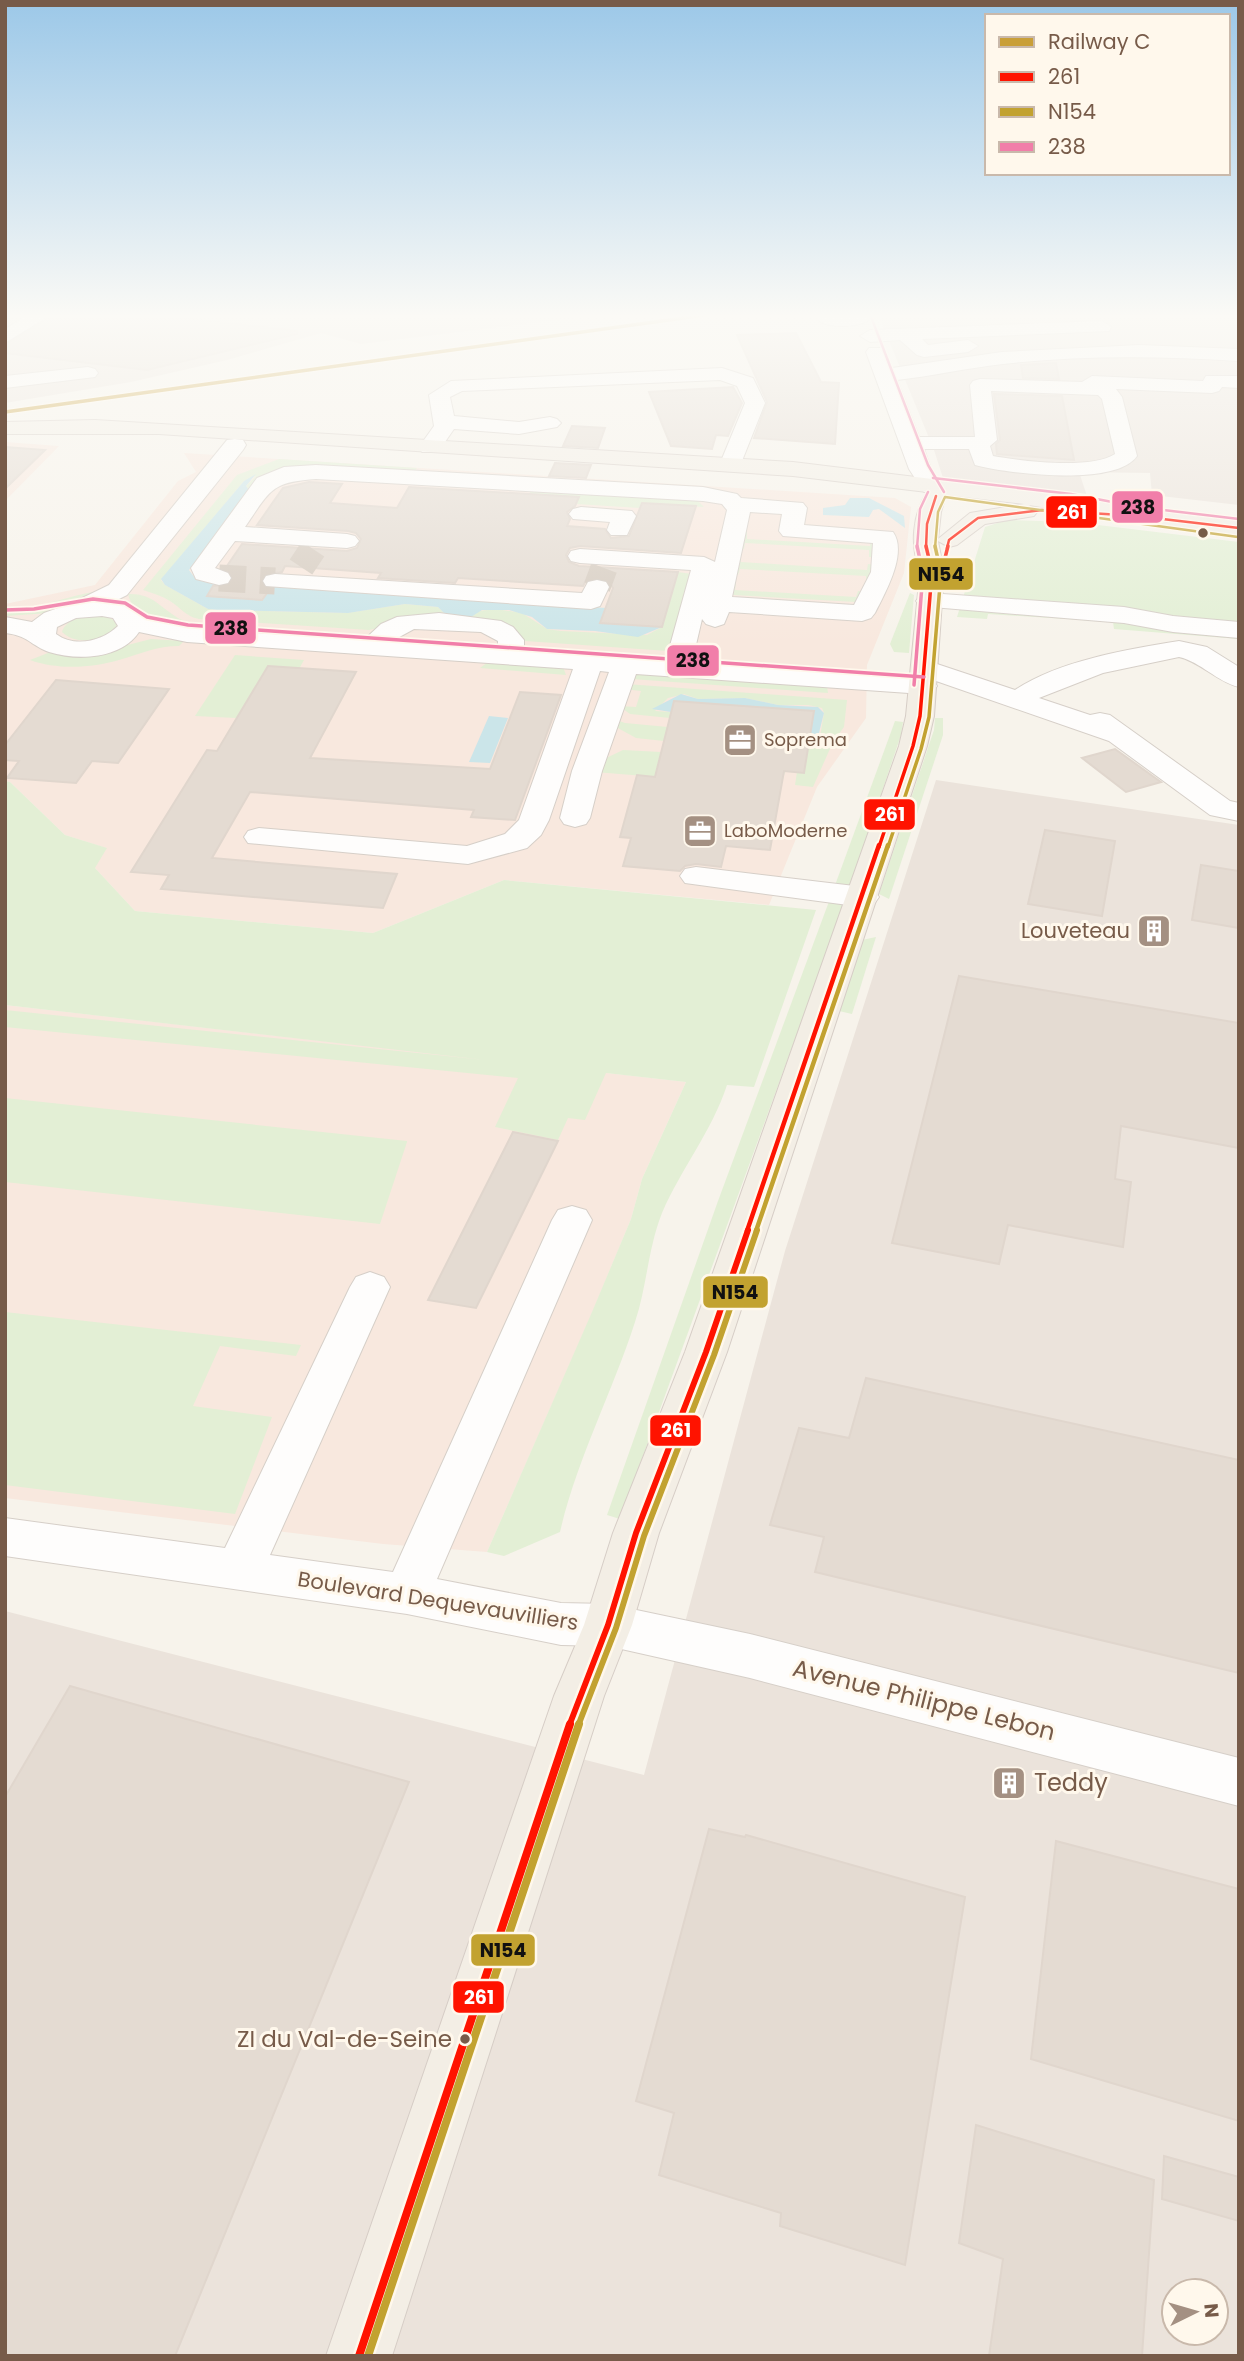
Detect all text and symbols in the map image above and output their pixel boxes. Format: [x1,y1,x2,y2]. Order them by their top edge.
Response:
legend [985,14,1230,175]
text: Railway C [1048,27,1150,56]
text: 261 [1048,62,1080,91]
text: N154 [1048,97,1096,126]
text: 238 [1048,132,1086,161]
line badge: 238 [1111,490,1164,524]
text: 238 [1121,494,1155,521]
line badge: 261 [1045,495,1098,529]
text: 261 [1057,499,1087,526]
unlabelled marker [1196,526,1210,540]
line badge: N154 [908,557,974,591]
text: N154 [918,561,964,588]
line badge: 238 [204,611,257,645]
text: 238 [214,615,248,642]
line badge: 238 [666,644,720,677]
text: 238 [676,647,710,674]
office icon: Soprema [721,721,759,759]
place label: Soprema [764,727,847,752]
line badge: 261 [863,798,916,831]
text: 261 [875,801,905,828]
office icon: LaboModerne [681,812,719,850]
place label: LaboModerne [724,818,847,843]
building icon: Louveteau [1135,912,1173,950]
place label: Louveteau [1021,916,1130,945]
line badge: N154 [702,1275,769,1309]
text: N154 [712,1279,758,1306]
line badge: 261 [649,1414,702,1447]
text: 261 [661,1417,691,1444]
street label: Boulevard Dequevauvilliers [296,1564,580,1637]
street label: Avenue Philippe Lebon [789,1651,1059,1748]
building icon: Teddy [990,1764,1028,1802]
place label: Teddy [1034,1766,1108,1799]
line badge: N154 [470,1933,536,1967]
text: N154 [480,1937,526,1964]
line badge: 261 [452,1980,505,2014]
text: 261 [464,1984,494,2011]
place label: ZI du Val-de-Seine [237,2023,452,2055]
marker: ZI du Val-de-Seine [458,2032,472,2046]
north arrow [1160,2277,1230,2347]
text: N [1197,2302,1226,2319]

